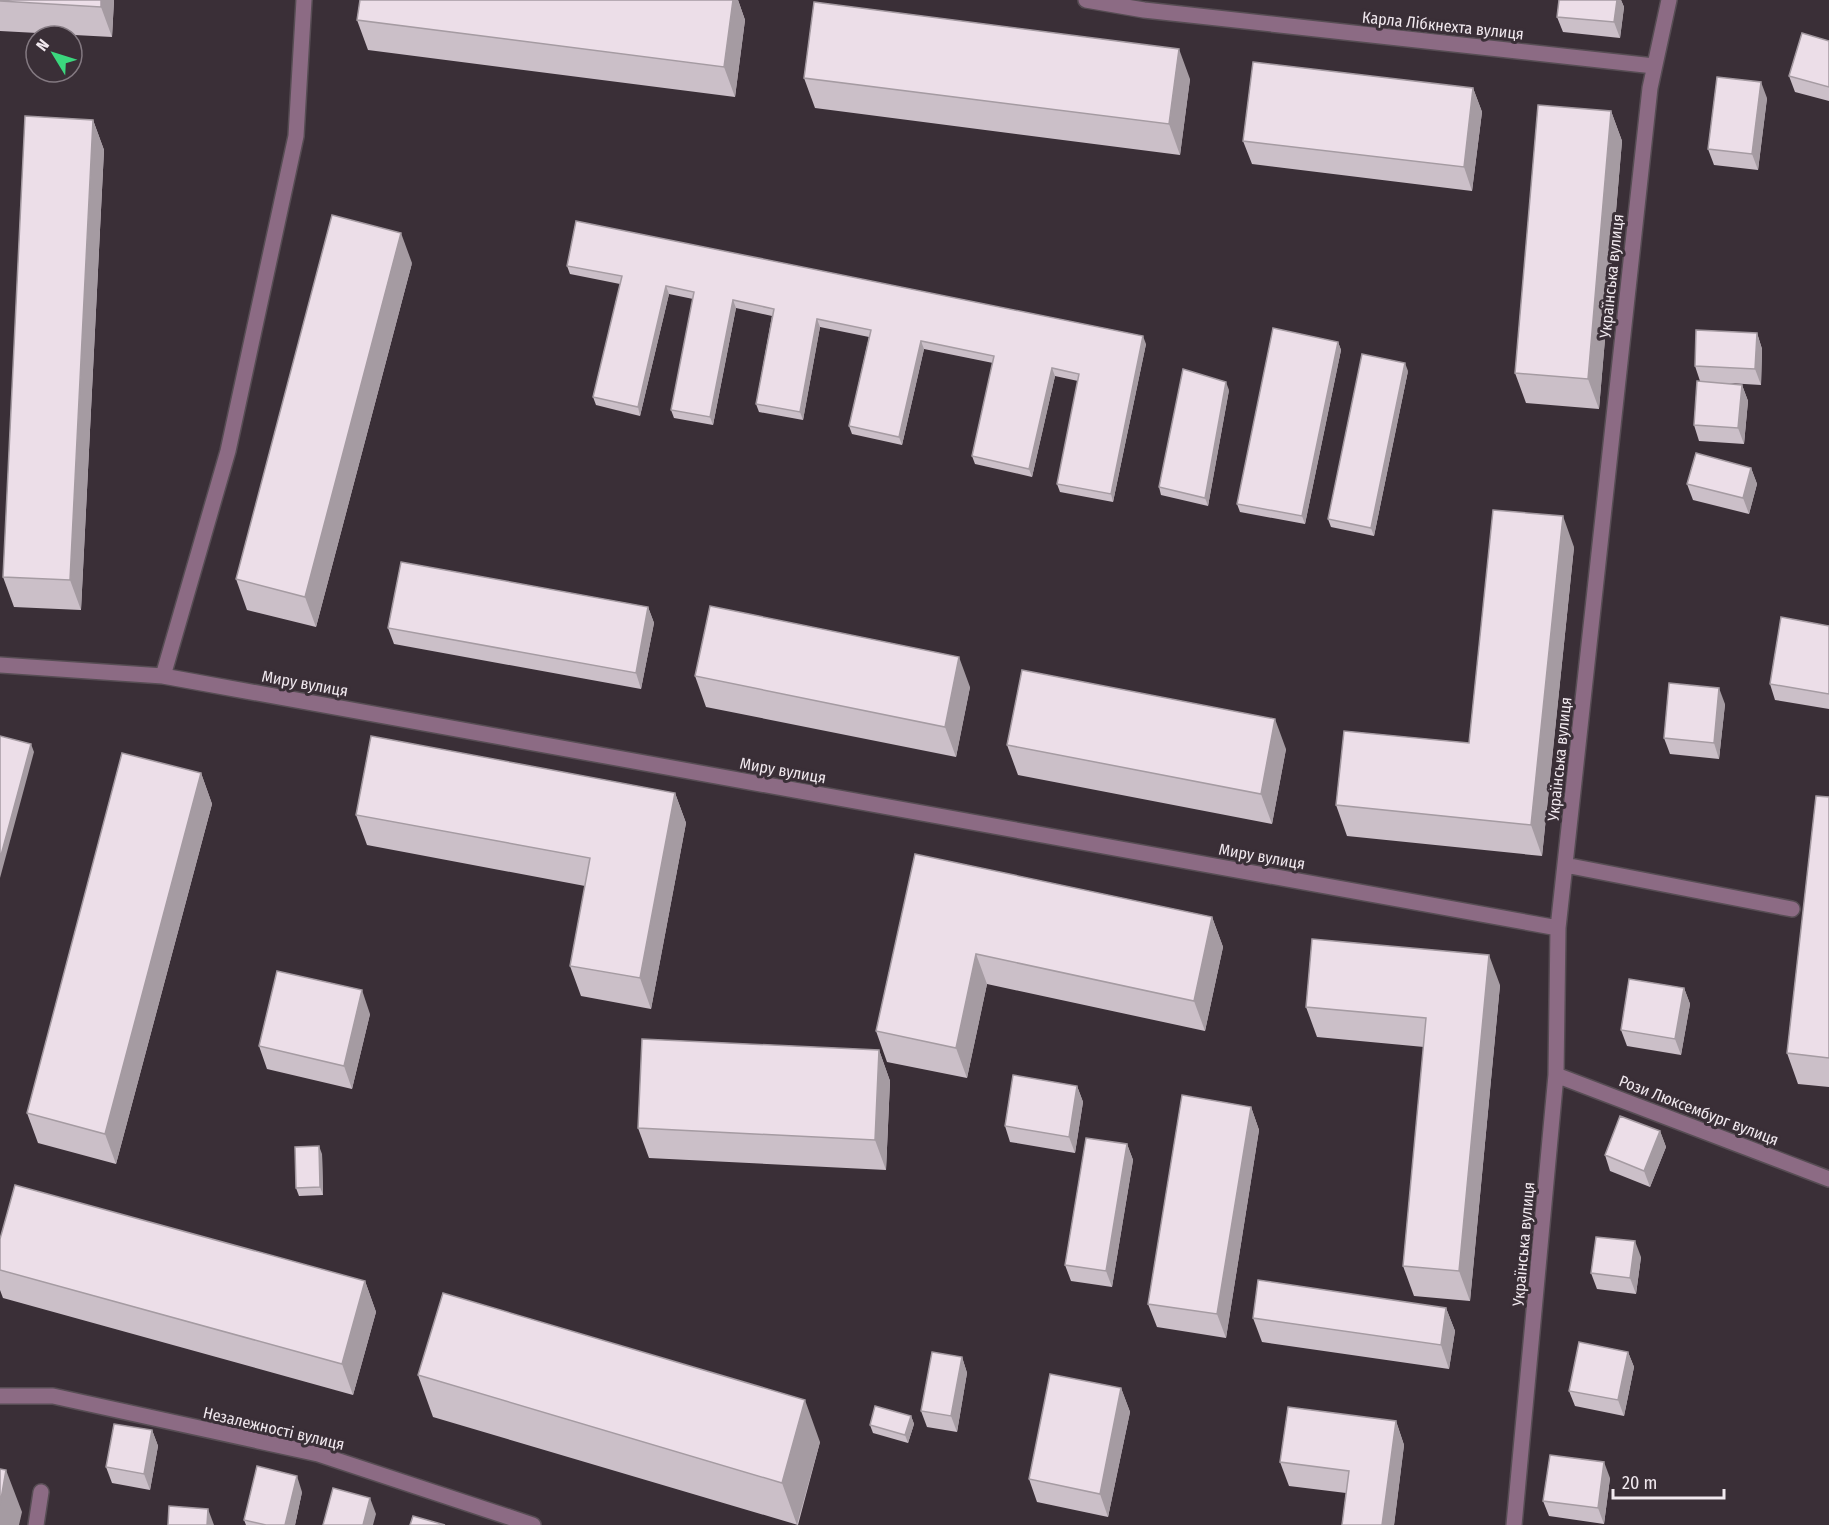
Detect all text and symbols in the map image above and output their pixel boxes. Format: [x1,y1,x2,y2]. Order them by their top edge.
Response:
street label: Карла Лібкнехта вулиця [1361,8,1525,43]
north arrow [24,24,84,84]
text: N [32,35,53,55]
street label: Українська вулиця [1595,213,1627,340]
street label: Миру вулиця [260,667,350,700]
street label: Українська вулиця [1543,696,1575,823]
street label: Миру вулиця [738,754,828,787]
street label: Миру вулиця [1217,840,1307,873]
street label: Рози Люксембург вулиця [1616,1071,1781,1150]
street label: Українська вулиця [1509,1181,1538,1308]
street label: Незалежності вулиця [201,1403,346,1454]
scale bar [1613,1462,1724,1500]
text: 20 m [1622,1472,1657,1494]

